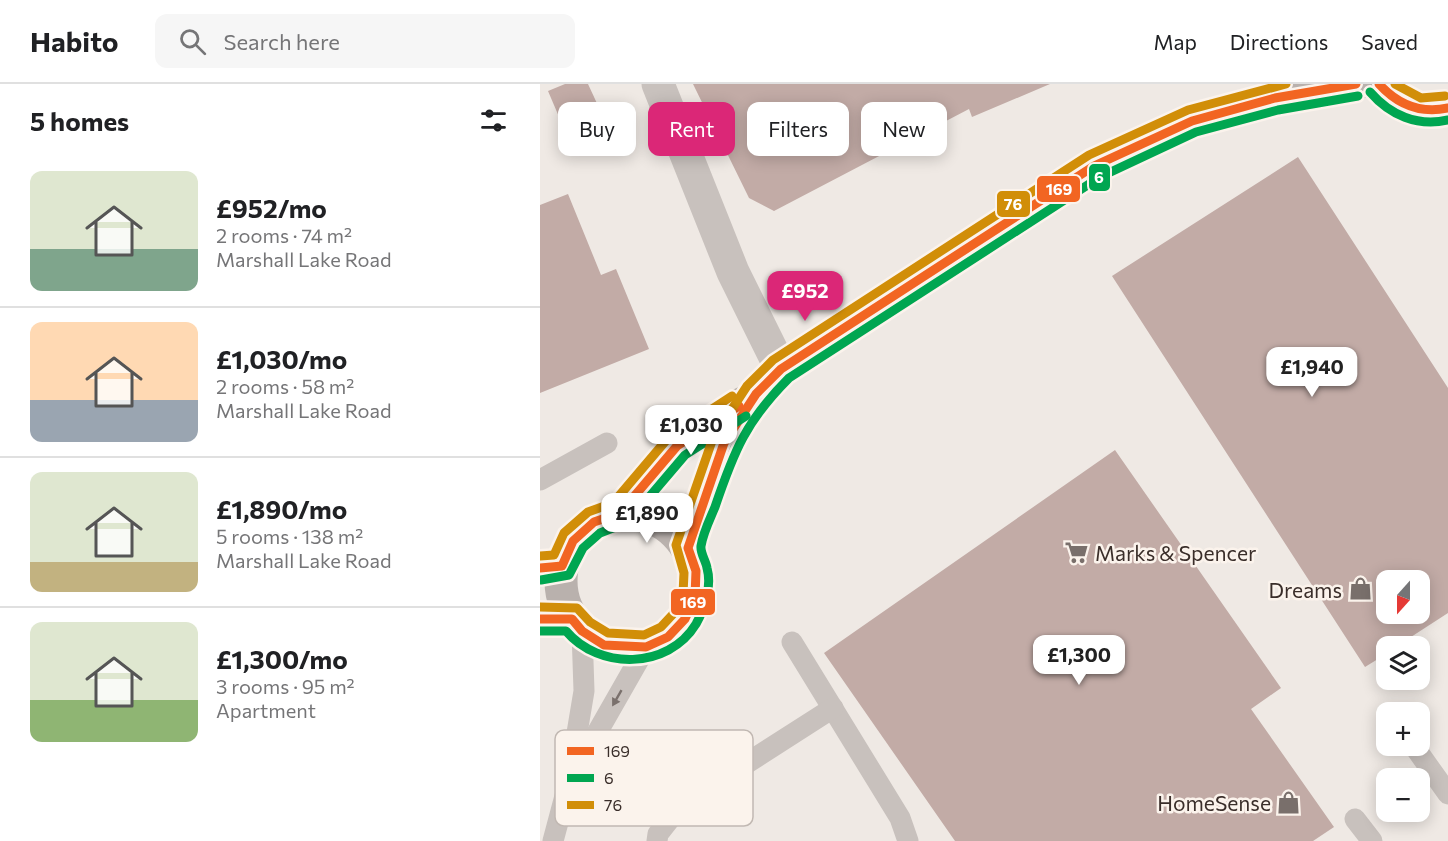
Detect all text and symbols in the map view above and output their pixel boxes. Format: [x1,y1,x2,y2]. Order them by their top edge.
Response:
search box [155,14,575,68]
text: Habito [30,24,119,58]
icon: search [176,25,209,58]
text: Search here [224,28,340,55]
text: Map [1154,29,1197,54]
text: Directions [1230,29,1328,54]
text: Saved [1361,29,1418,54]
chip: Buy [558,102,636,156]
chip: Rent [648,102,735,156]
chip: Filters [747,102,849,156]
chip: New [861,102,947,156]
icon: filters [477,104,510,137]
text: 5 homes [30,105,129,136]
line badge: 6 [1088,163,1111,192]
text: 6 [1094,167,1104,186]
line badge: 169 [1036,175,1081,203]
text: 169 [1046,179,1072,198]
line badge: 76 [996,190,1031,218]
text: £952/mo [216,192,327,223]
text: 76 [1004,194,1022,213]
icon: home [78,195,150,267]
text: 2 rooms · 74 m² [216,223,352,247]
text: Marshall Lake Road [216,247,391,271]
pin: £952 [769,271,841,322]
text: £952 [781,278,829,302]
text: £1,030/mo [216,343,347,374]
icon: home [78,346,150,418]
pin: £1,940 [1263,347,1361,398]
text: £1,940 [1280,354,1344,378]
text: 2 rooms · 58 m² [216,374,354,398]
text: Marshall Lake Road [216,398,391,422]
pin: £1,030 [642,405,740,456]
text: £1,030 [659,412,723,436]
text: £1,890/mo [216,493,347,524]
pin: £1,890 [598,493,696,544]
icon: home [78,496,150,568]
text: £1,890 [615,500,679,524]
text: 5 rooms · 138 m² [216,524,363,548]
supermarket icon: Marks & Spencer [1064,539,1090,565]
place label: Marks & Spencer [1095,540,1256,565]
text: Marshall Lake Road [216,548,391,572]
north arrow [1376,570,1430,624]
map controls [1376,570,1430,822]
shop icon: Dreams [1347,576,1373,602]
place label: Dreams [1269,577,1342,602]
line badge: 169 [670,588,716,616]
text: 169 [680,592,706,611]
pin: £1,300 [1030,635,1128,686]
button: layers [1376,636,1430,690]
text: £1,300 [1047,642,1111,666]
text: £1,300/mo [216,643,348,674]
icon: home [78,646,150,718]
text: 3 rooms · 95 m² [216,674,355,698]
one-way arrow [611,690,622,706]
text: Apartment [216,698,316,722]
button: + [1376,702,1430,756]
legend [555,730,753,826]
text: 169 [604,741,630,760]
text: 6 [604,768,614,787]
button: − [1376,768,1430,822]
shop icon: HomeSense [1276,789,1302,815]
place label: HomeSense [1157,790,1271,815]
text: 76 [604,795,622,814]

